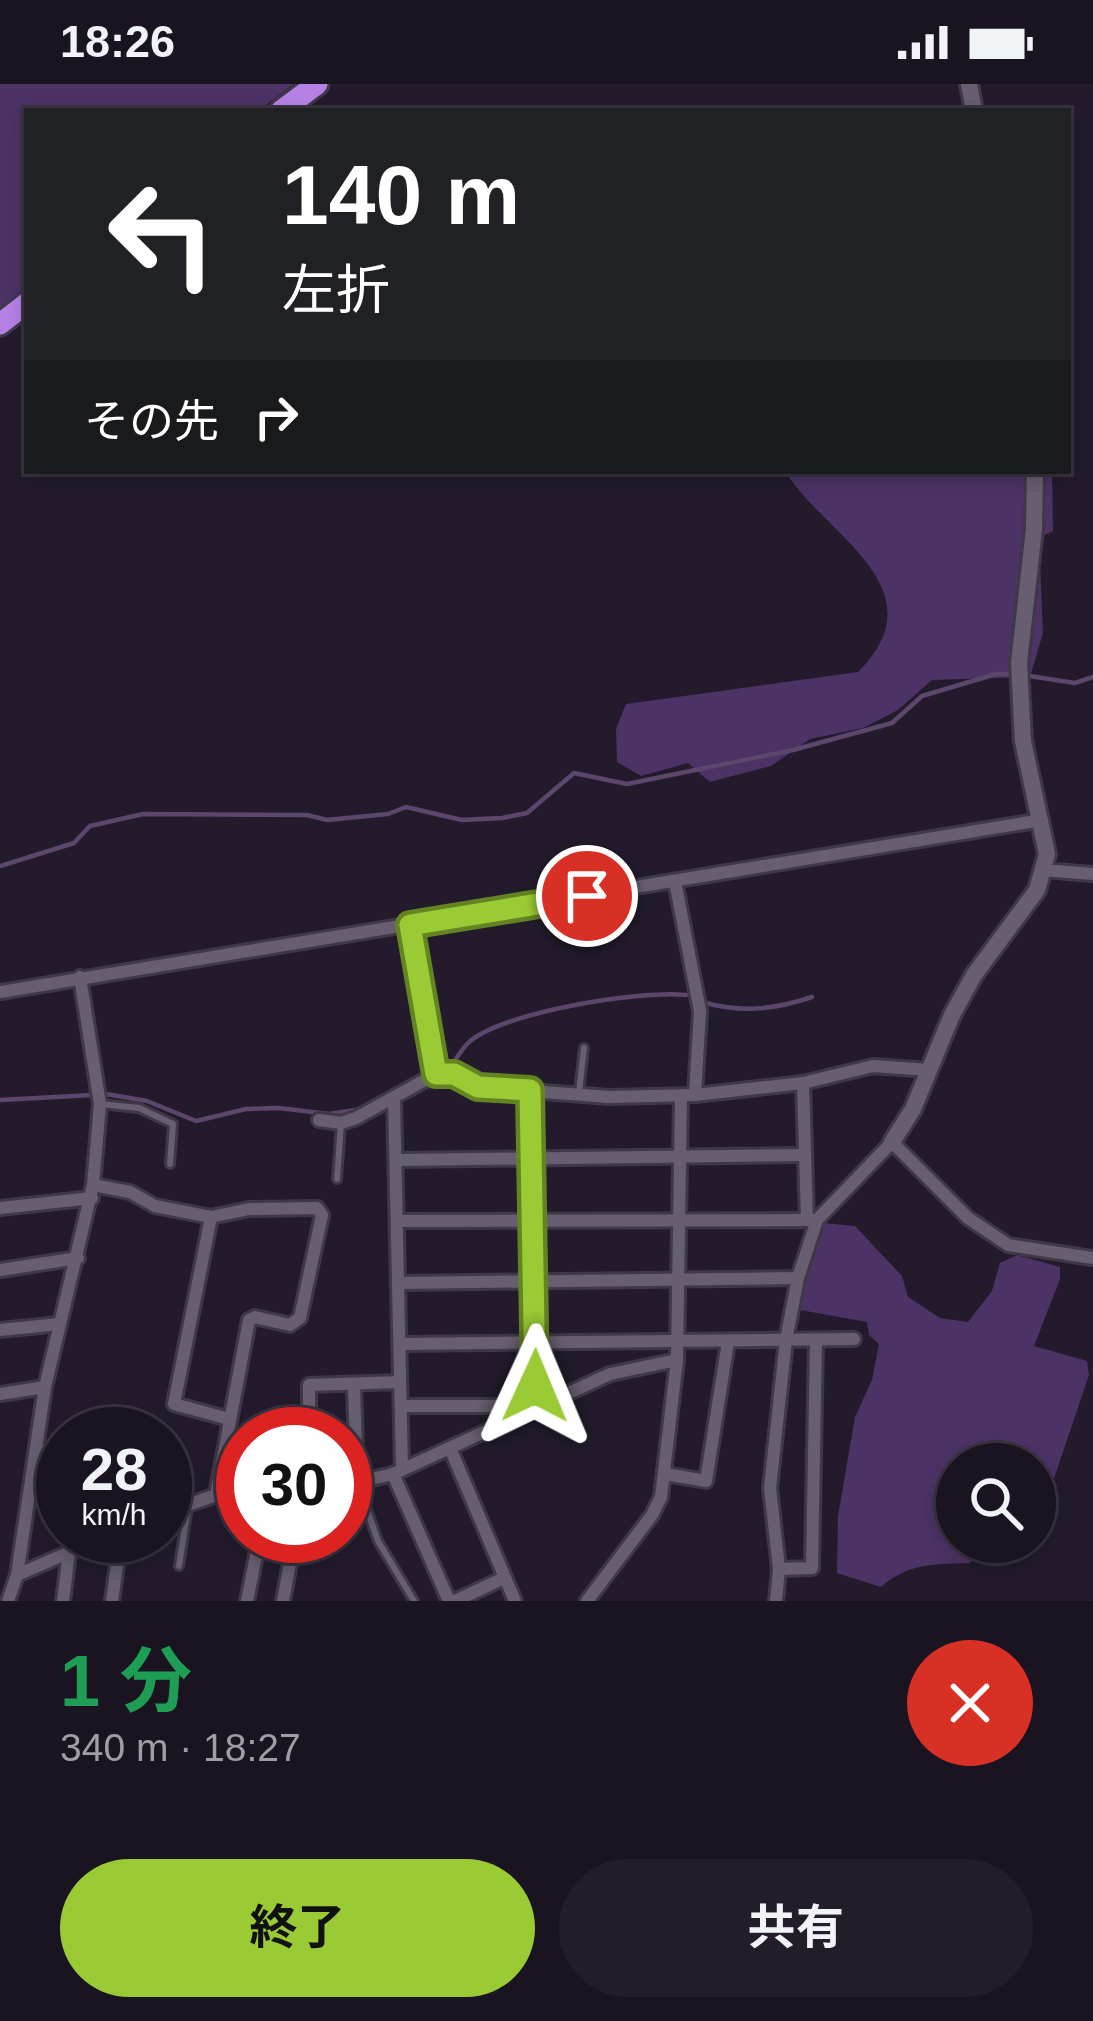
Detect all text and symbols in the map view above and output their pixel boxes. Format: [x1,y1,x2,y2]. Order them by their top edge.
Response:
text: 18:26 [60,16,175,67]
text: 140 m [282,148,520,242]
icon: left [84,156,240,312]
text: 左折 [282,260,390,320]
icon: right [243,384,309,450]
text: その先 [84,396,219,447]
pin [536,845,638,947]
icon: arrive [554,863,620,929]
position arrow [472,1323,598,1449]
speed limit sign: 30 [216,1407,372,1563]
text: 28 [81,1436,147,1503]
map controls [936,1443,1056,1563]
button: search [936,1443,1056,1563]
text: km/h [81,1498,147,1531]
button: close [907,1640,1033,1766]
text: 1 分 [60,1641,192,1721]
text: 340 m · 18:27 [60,1726,301,1769]
button: 終了 [60,1859,535,1997]
button: 共有 [559,1859,1033,1997]

